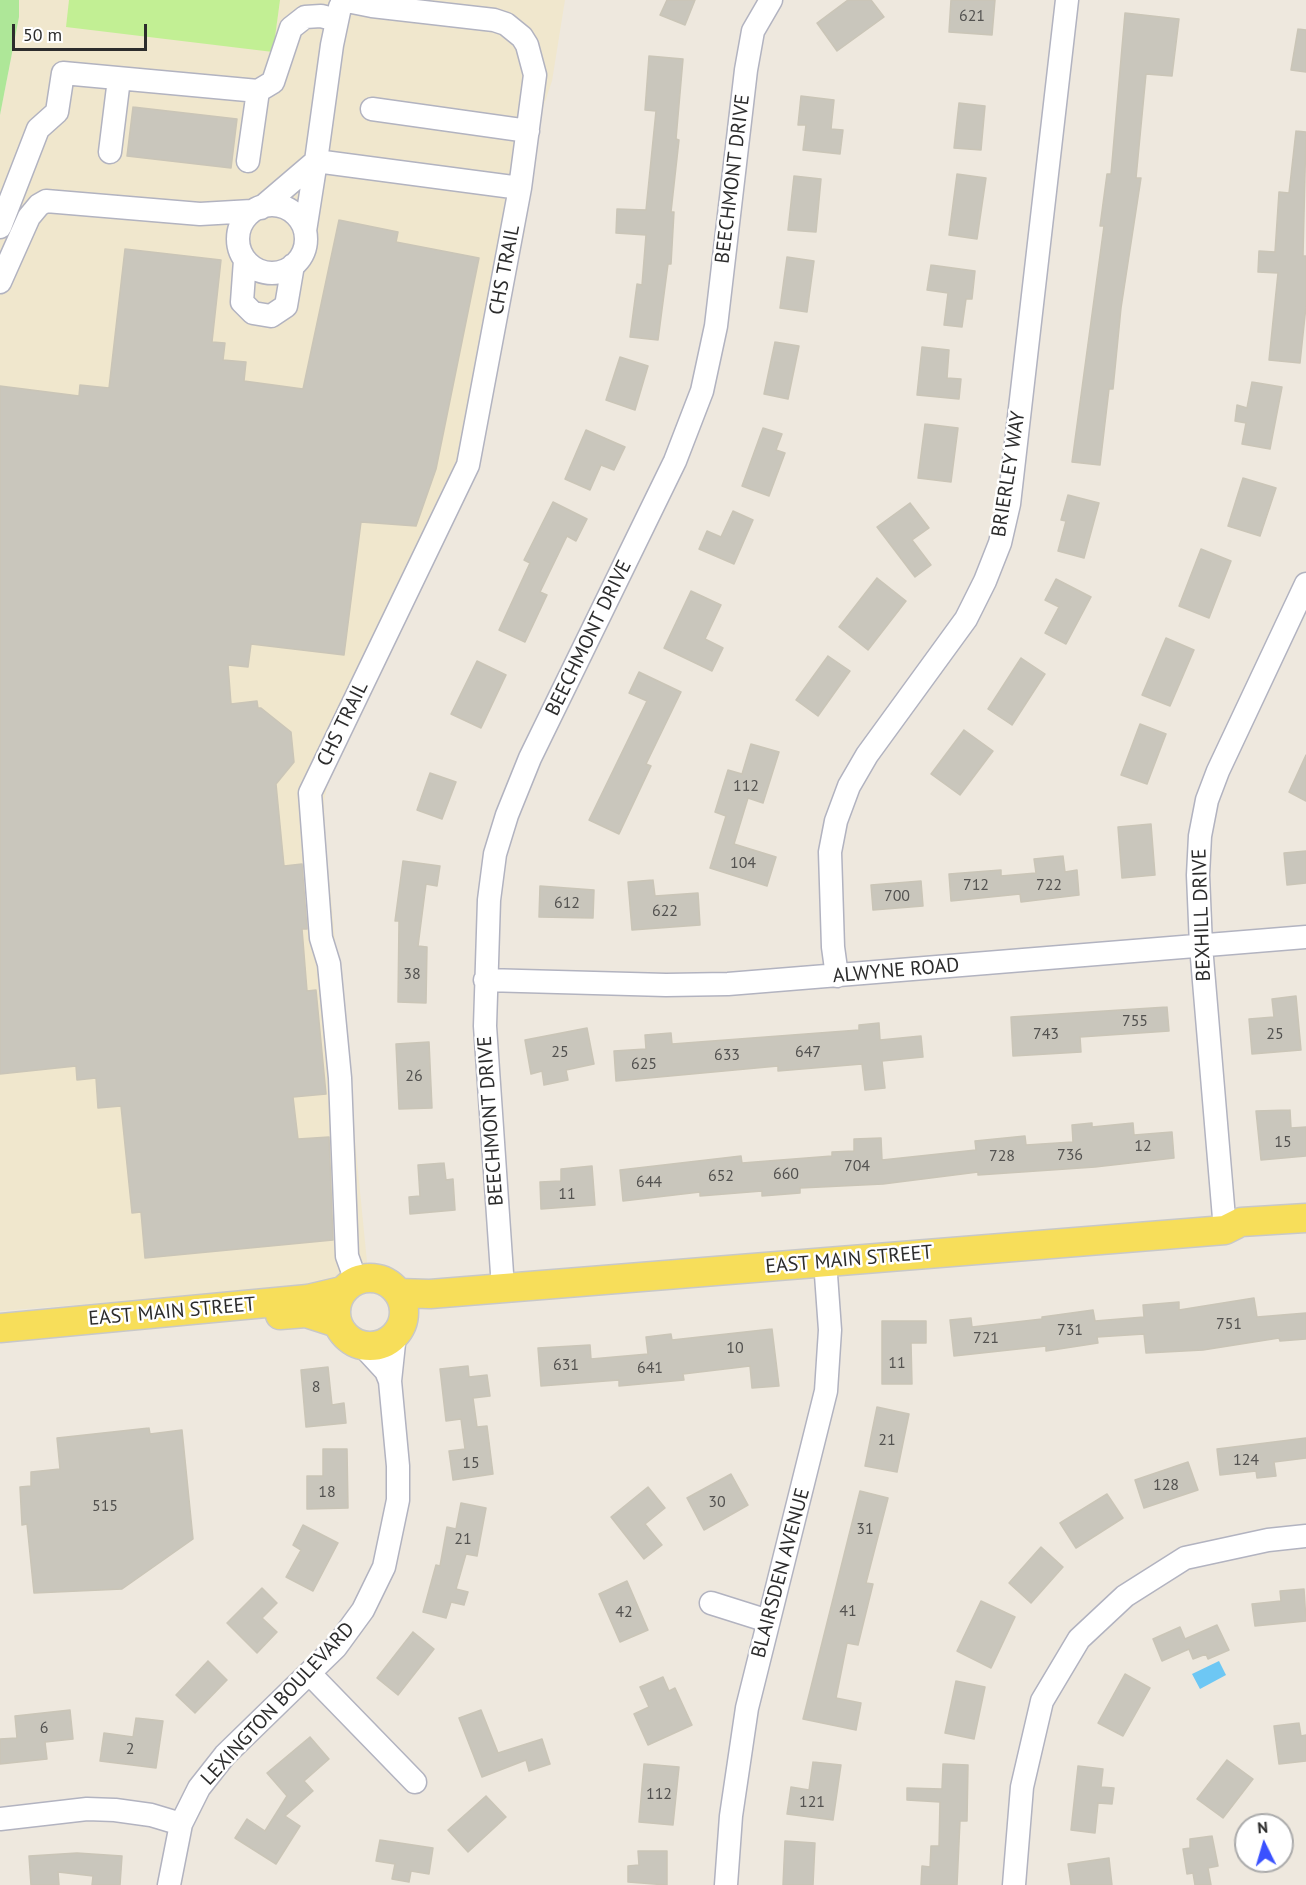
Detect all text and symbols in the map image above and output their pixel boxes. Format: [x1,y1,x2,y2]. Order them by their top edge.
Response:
house number: 621 [959,6,985,26]
scale bar [15,12,150,50]
text: 50 m [23,23,62,46]
street label: BEECHMONT DRIVE [711,93,755,265]
street label: CHS TRAIL [485,223,525,317]
street label: BRIERLEY WAY [987,409,1031,539]
street label: BEECHMONT DRIVE [541,556,637,720]
street label: CHS TRAIL [312,678,374,770]
house number: 112 [733,776,759,796]
street label: BEXHILL DRIVE [1188,848,1216,982]
house number: 104 [730,853,756,873]
house number: 712 [963,875,989,895]
house number: 722 [1036,875,1062,895]
house number: 700 [884,886,910,906]
house number: 612 [554,893,580,913]
house number: 622 [652,901,678,921]
street label: ALWYNE ROAD [832,954,960,988]
house number: 38 [403,964,421,984]
house number: 755 [1122,1011,1148,1031]
house number: 743 [1033,1024,1059,1044]
house number: 25 [1266,1024,1284,1044]
street label: BEECHMONT DRIVE [473,1035,509,1207]
house number: 25 [551,1042,569,1062]
house number: 647 [795,1042,821,1062]
house number: 633 [714,1045,740,1065]
house number: 625 [631,1054,657,1074]
house number: 26 [405,1066,423,1086]
house number: 15 [1274,1132,1292,1152]
house number: 12 [1134,1136,1152,1156]
house number: 736 [1057,1145,1083,1165]
house number: 728 [989,1146,1015,1166]
house number: 704 [844,1156,870,1176]
house number: 660 [773,1164,799,1184]
house number: 652 [708,1166,734,1186]
house number: 644 [636,1172,662,1192]
house number: 11 [558,1184,576,1204]
street label: EAST MAIN STREET [764,1241,934,1279]
street label: EAST MAIN STREET [87,1293,257,1331]
house number: 751 [1216,1314,1242,1334]
house number: 731 [1057,1320,1083,1340]
house number: 721 [973,1328,999,1348]
house number: 10 [726,1338,744,1358]
house number: 11 [888,1353,906,1373]
house number: 631 [553,1355,579,1375]
house number: 641 [637,1358,663,1378]
house number: 8 [312,1377,320,1397]
house number: 21 [878,1430,896,1450]
house number: 124 [1233,1450,1259,1470]
house number: 15 [462,1453,480,1473]
house number: 128 [1153,1475,1179,1495]
house number: 18 [318,1482,336,1502]
street label: BLAIRSDEN AVENUE [747,1485,815,1661]
house number: 30 [708,1492,726,1512]
house number: 515 [92,1496,118,1516]
house number: 31 [856,1519,874,1539]
house number: 21 [454,1529,472,1549]
house number: 41 [839,1601,857,1621]
house number: 42 [615,1602,633,1622]
street label: LEXINGTON BOULEVARD [196,1618,360,1790]
house number: 6 [40,1718,48,1738]
house number: 2 [126,1739,134,1759]
house number: 112 [646,1784,672,1804]
house number: 121 [799,1792,825,1812]
north arrow [1234,1813,1294,1873]
text: N [1256,1817,1269,1837]

